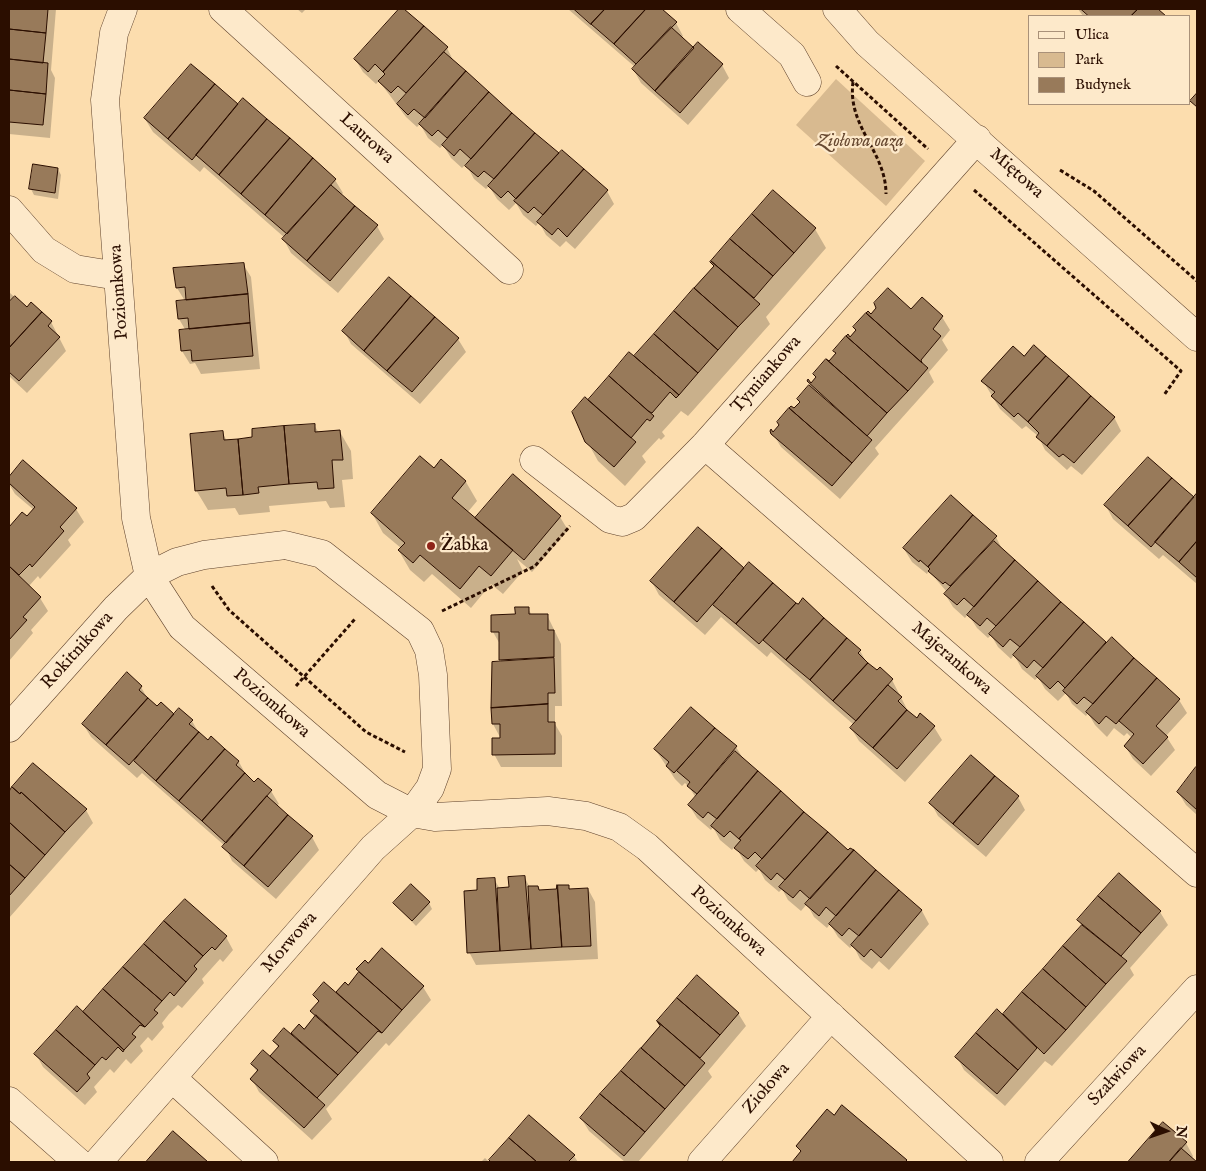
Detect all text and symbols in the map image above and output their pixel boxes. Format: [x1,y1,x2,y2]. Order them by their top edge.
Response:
legend [1028,15,1191,105]
text: Ulica [1075,25,1109,44]
text: Park [1075,50,1104,69]
text: Budynek [1075,75,1131,94]
street label: Laurowa [334,109,398,169]
park label: Ziołowa oaza [816,131,904,153]
street label: Miętowa [985,144,1047,204]
street label: Poziomkowa [106,244,134,340]
street label: Tymiankowa [727,332,807,418]
place label: Żabka [441,535,488,557]
marker: Żabka [425,540,437,552]
street label: Rokitnikowa [38,608,118,694]
street label: Majerankowa [906,618,996,700]
street label: Poziomkowa [228,665,314,743]
street label: Poziomkowa [685,882,771,962]
street label: Morwowa [258,908,322,978]
street label: Szałwiowa [1084,1041,1152,1111]
street label: Ziołowa [739,1059,795,1119]
north arrow [1141,1106,1191,1156]
text: N [1172,1125,1190,1138]

